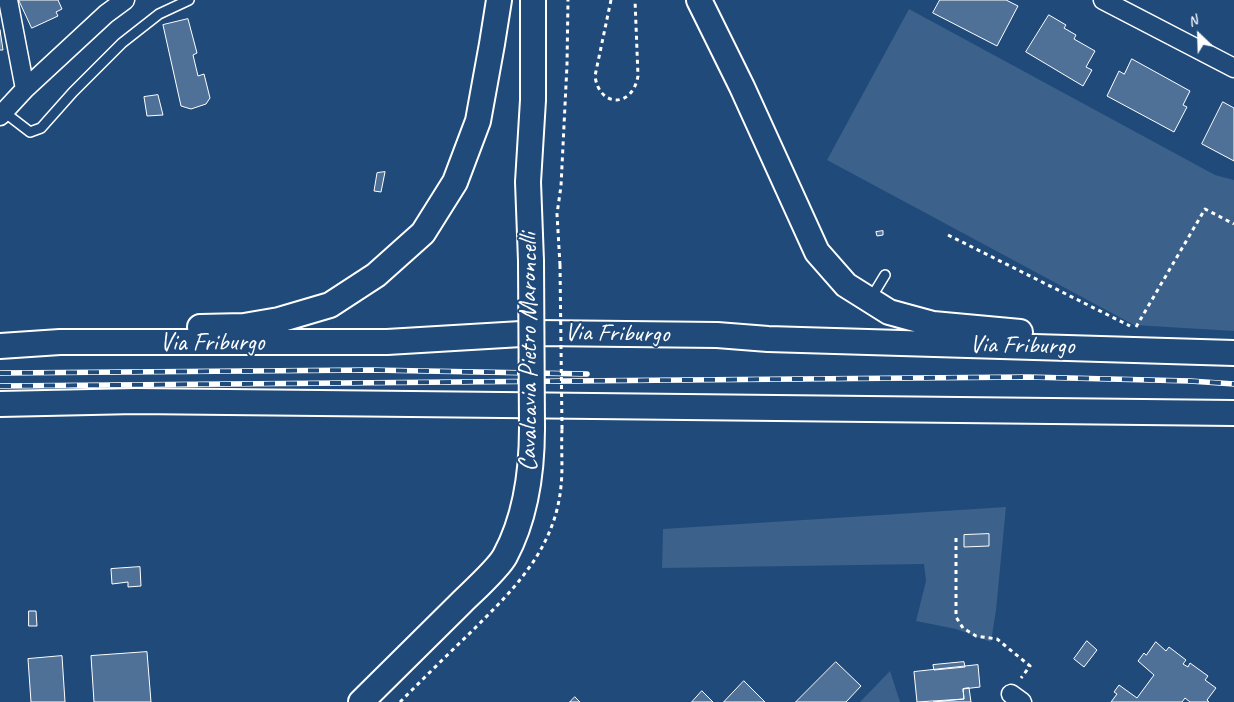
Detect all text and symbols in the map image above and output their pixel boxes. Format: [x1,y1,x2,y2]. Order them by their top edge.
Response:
north arrow [1174,10,1224,60]
text: N [1185,11,1200,30]
street label: Cavalcavia Pietro Maroncelli [514,233,544,471]
street label: Via Friburgo [564,318,670,350]
street label: Via Friburgo [160,328,264,358]
street label: Via Friburgo [969,330,1075,362]

